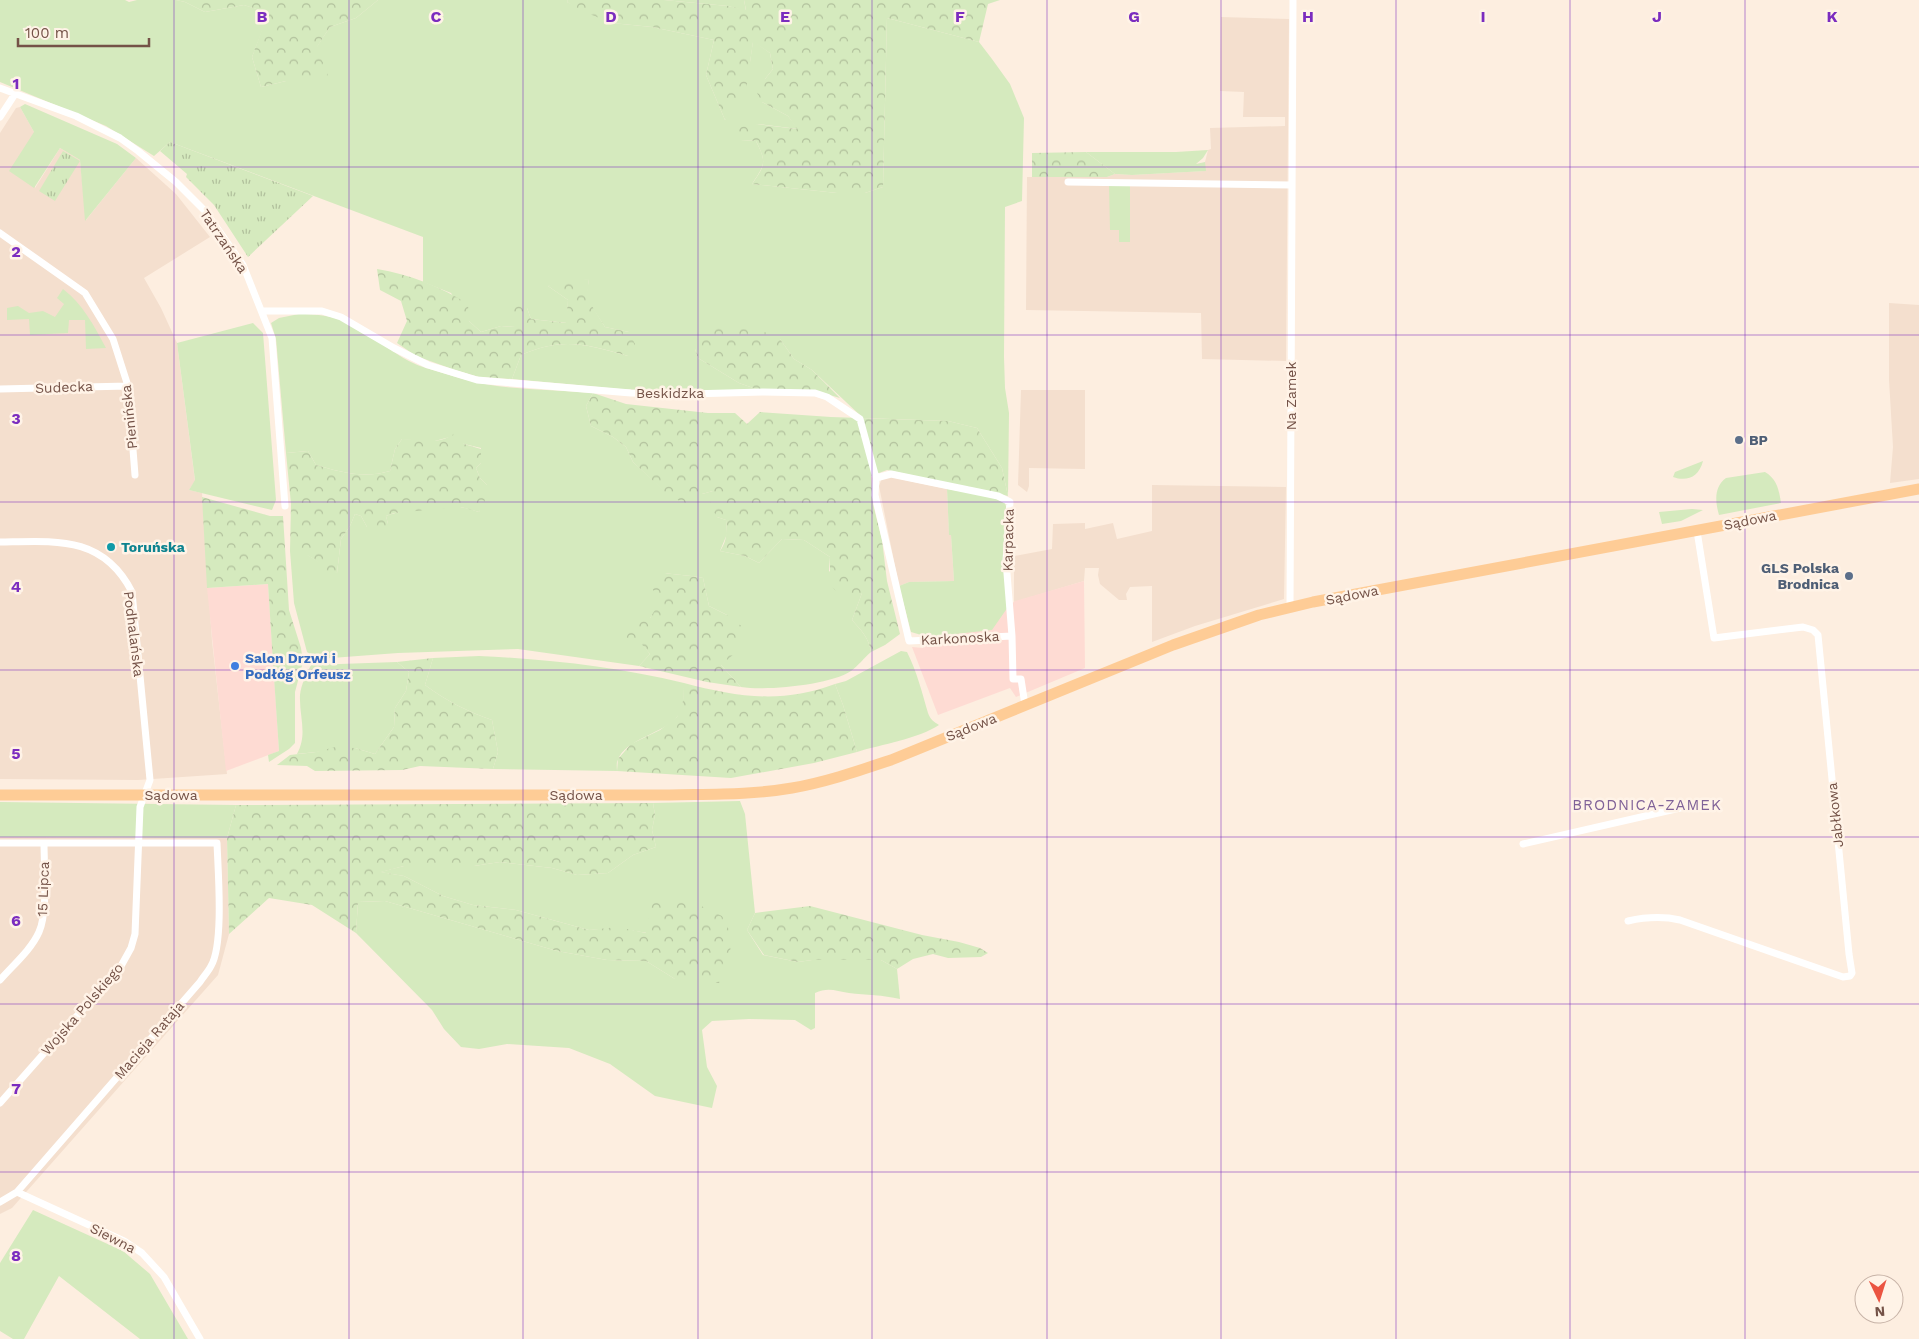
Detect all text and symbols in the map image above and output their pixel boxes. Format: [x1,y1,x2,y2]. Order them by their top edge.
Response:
text: B [257,7,268,26]
text: C [431,7,442,26]
text: D [605,7,617,26]
text: E [780,7,790,26]
text: F [955,7,965,26]
text: G [1128,7,1140,26]
text: H [1302,7,1314,26]
text: I [1480,7,1486,26]
text: J [1652,7,1662,26]
text: K [1826,7,1838,26]
scale bar [18,15,149,47]
text: 100 m [25,24,69,42]
text: 1 [13,74,19,93]
street label: Tatrzańska [197,206,251,276]
text: 2 [11,242,21,261]
street label: Na Zamek [1283,362,1299,430]
street label: Sudecka [35,378,93,396]
street label: Pienińska [118,384,140,450]
street label: Beskidzka [636,385,704,401]
text: 3 [11,409,21,428]
place label: BP [1749,432,1768,448]
marker: BP [1733,434,1745,446]
street label: Sądowa [1722,507,1778,533]
street label: Karpacka [999,508,1017,572]
place label: Toruńska [121,539,186,555]
marker: Toruńska [105,541,117,553]
place label: GLS Polska Brodnica [1761,560,1840,592]
marker: GLS Polska Brodnica [1843,570,1855,582]
text: 4 [11,577,21,596]
street label: Sądowa [1324,582,1380,608]
street label: Podhalańska [121,590,147,678]
street label: Karkonoska [920,628,1000,648]
place label: Salon Drzwi i Podłóg Orfeusz [245,650,351,682]
marker: Salon Drzwi i Podłóg Orfeusz [229,660,241,672]
street label: Sądowa [943,710,999,744]
text: 5 [11,744,21,763]
street label: Jabłkowa [1824,782,1846,848]
street label: Sądowa [144,787,198,803]
street label: Sądowa [549,787,603,803]
district label: BRODNICA-ZAMEK [1572,796,1722,814]
street label: 15 Lipca [34,861,52,917]
text: 6 [11,911,21,930]
street label: Wojska Polskiego [38,960,126,1058]
street label: Macieja Rataja [111,998,187,1082]
text: 7 [11,1079,21,1098]
street label: Siewna [88,1220,138,1256]
text: 8 [11,1246,21,1265]
north arrow [1854,1274,1904,1324]
text: N [1874,1304,1886,1320]

